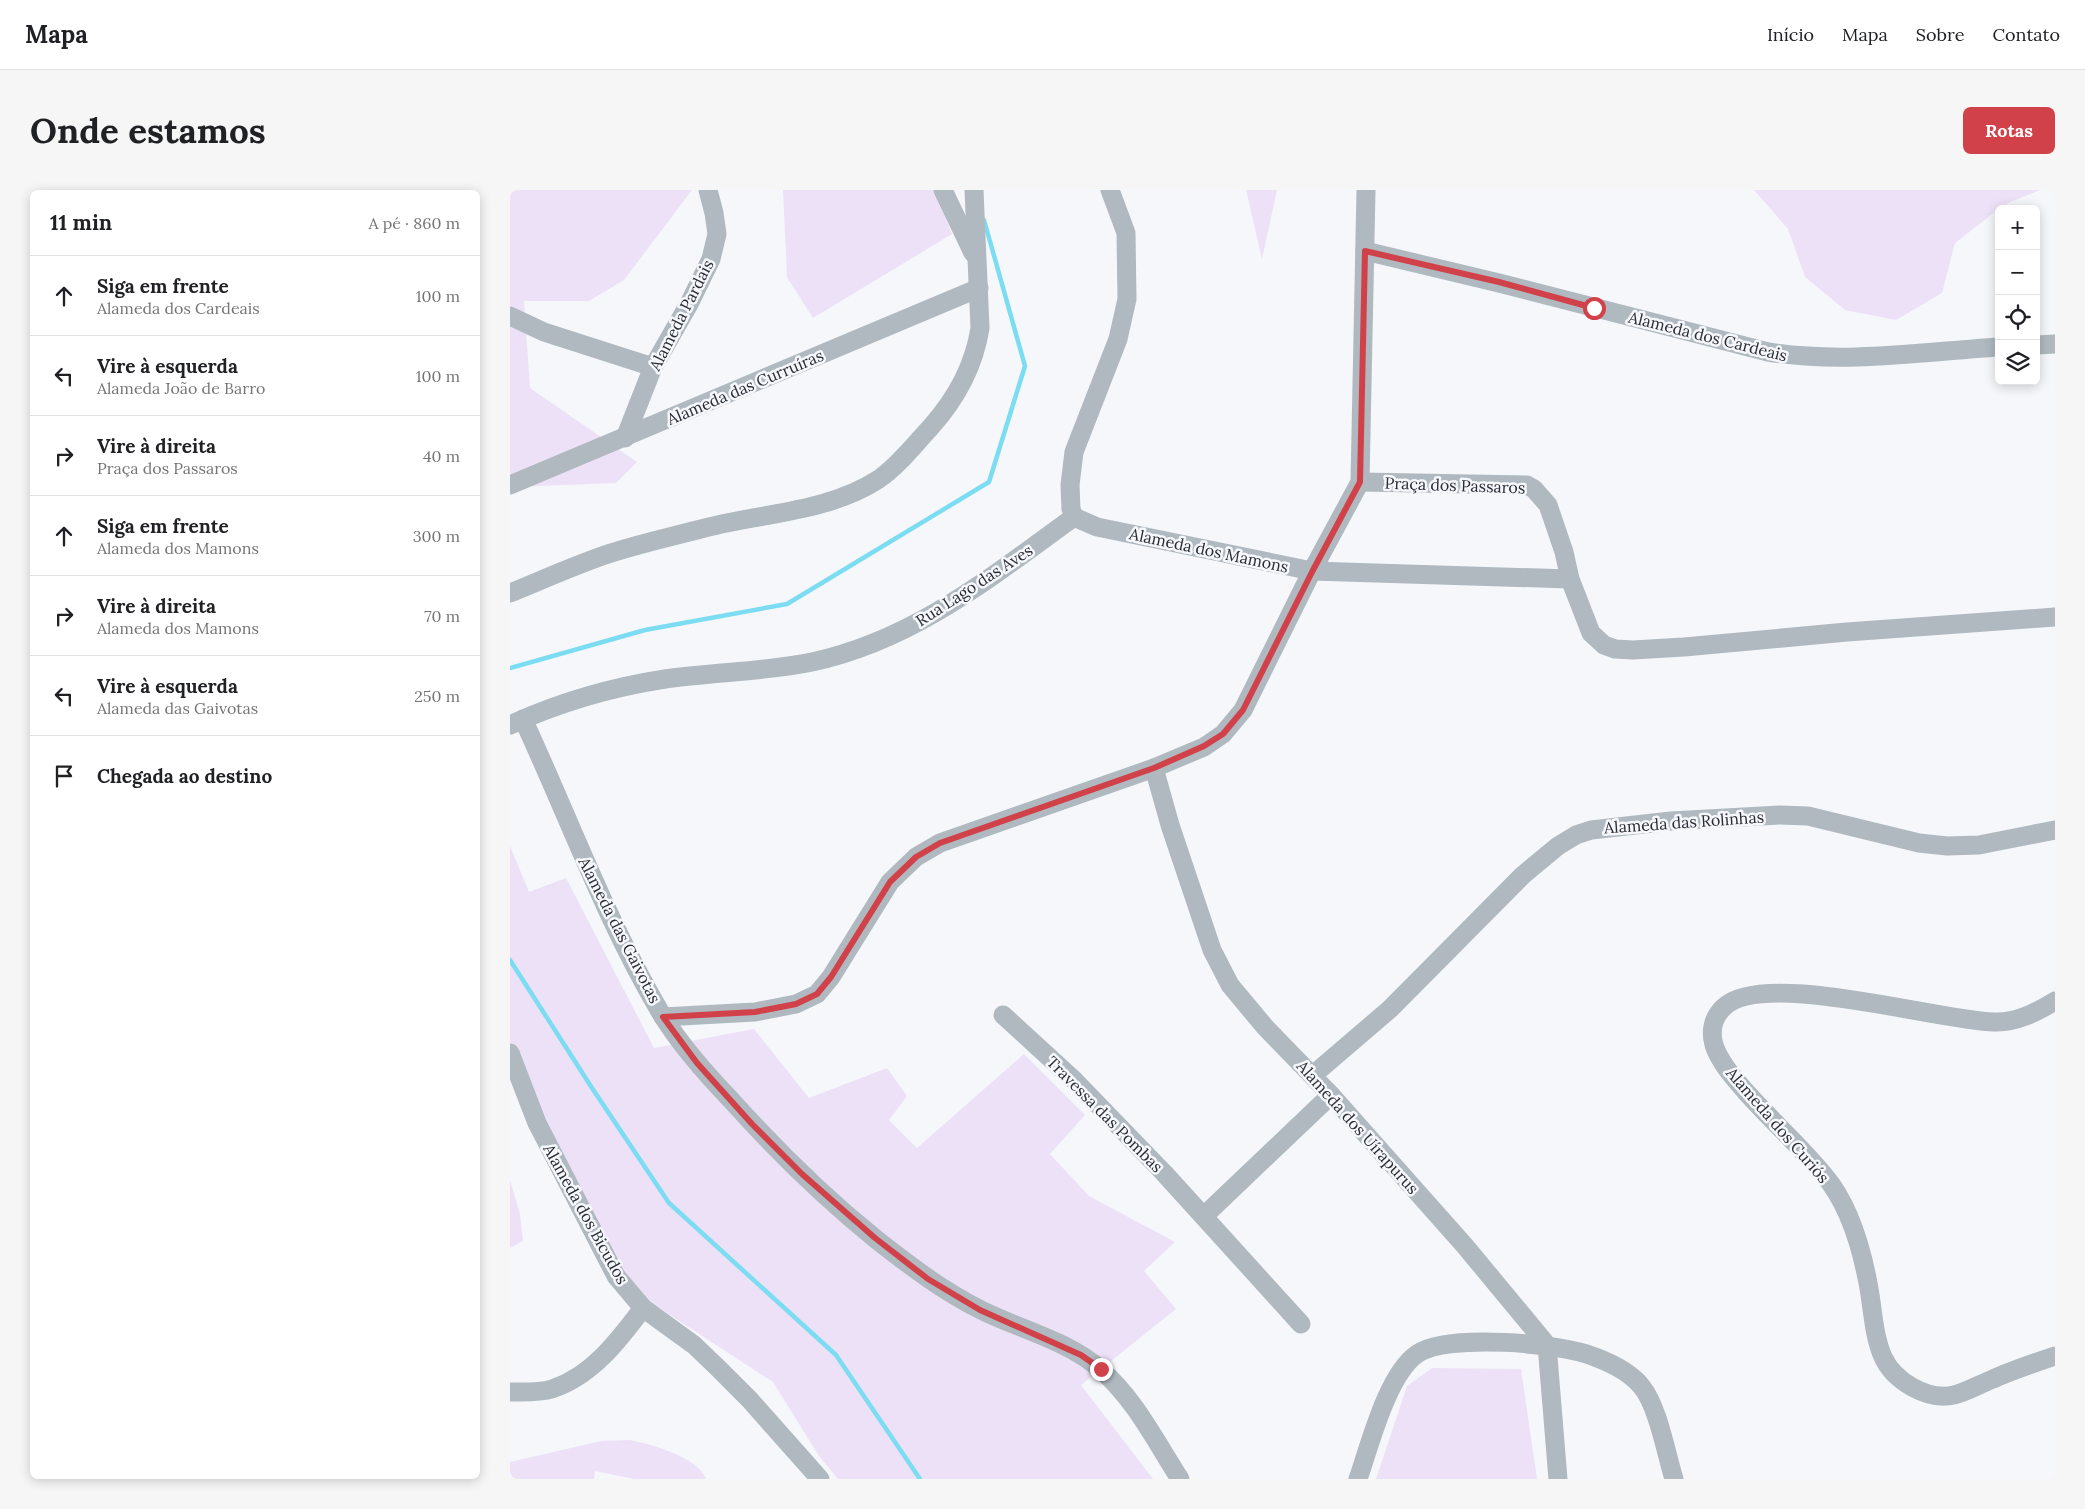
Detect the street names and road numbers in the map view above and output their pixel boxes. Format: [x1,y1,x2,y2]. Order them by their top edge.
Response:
street label: Alameda Pardais [644,256,718,375]
street label: Alameda dos Cardeais [1626,306,1789,365]
street label: Alameda das Curruíras [663,345,826,429]
street label: Praça dos Passaros [1384,473,1526,497]
street label: Alameda dos Mamons [1127,523,1290,577]
street label: Rua Lago das Aves [912,540,1036,630]
street label: Alameda das Rolinhas [1602,806,1765,838]
street label: Alameda das Gaivotas [574,853,665,1006]
street label: Travessa das Pombas [1043,1052,1167,1176]
street label: Alameda dos Uírapurus [1292,1055,1423,1198]
street label: Alameda dos Curiós [1722,1062,1834,1187]
street label: Alameda dos Bicudos [539,1140,633,1287]

